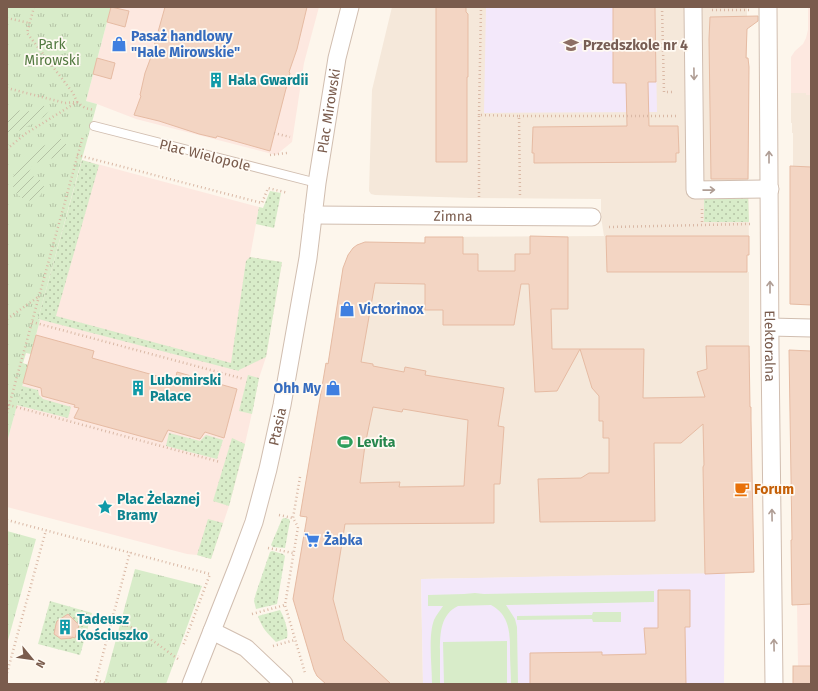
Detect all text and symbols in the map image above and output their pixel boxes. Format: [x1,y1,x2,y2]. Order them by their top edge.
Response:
place label: Pasaż handlowy "Hale Mirowskie" [131,28,240,61]
shop icon: Pasaż handlowy "Hale Mirowskie" [110,35,128,53]
park label: Park Mirowski [24,36,80,69]
school or university icon: Przedszkole nr 4 [562,36,580,54]
place label: Przedszkole nr 4 [583,37,688,54]
street label: Plac Mirowski [314,67,344,155]
one-way arrow [690,67,698,80]
building icon: Hala Gwardii [207,71,225,89]
place label: Hala Gwardii [228,72,308,89]
street label: Plac Wielopole [157,136,252,175]
one-way arrow [765,151,773,164]
one-way arrow [702,186,715,194]
street label: Zimna [433,208,473,225]
one-way arrow [766,281,774,294]
shop icon: Victorinox [338,300,356,318]
place label: Victorinox [358,301,425,318]
street label: Elektoralna [761,310,778,382]
place label: Lubomirski Palace [150,372,221,405]
building icon: Lubomirski Palace [129,379,147,397]
shop icon: Ohh My [324,379,342,397]
place label: Ohh My [274,380,322,397]
street label: Ptasia [265,406,290,447]
sports icon: Levita [336,433,354,451]
place label: Levita [357,434,396,451]
cafe icon: Forum [733,480,751,498]
place label: Forum [754,481,794,498]
place label: Plac Żelaznej Bramy [117,490,200,524]
place icon: Plac Żelaznej Bramy [96,498,114,516]
one-way arrow [768,509,776,522]
supermarket icon: Żabka [303,531,321,549]
place label: Żabka [324,531,363,549]
place label: Tadeusz Kościuszko [77,611,148,644]
building icon: Tadeusz Kościuszko [56,618,74,636]
north arrow [12,639,52,679]
one-way arrow [770,639,778,652]
text: N [33,657,48,670]

